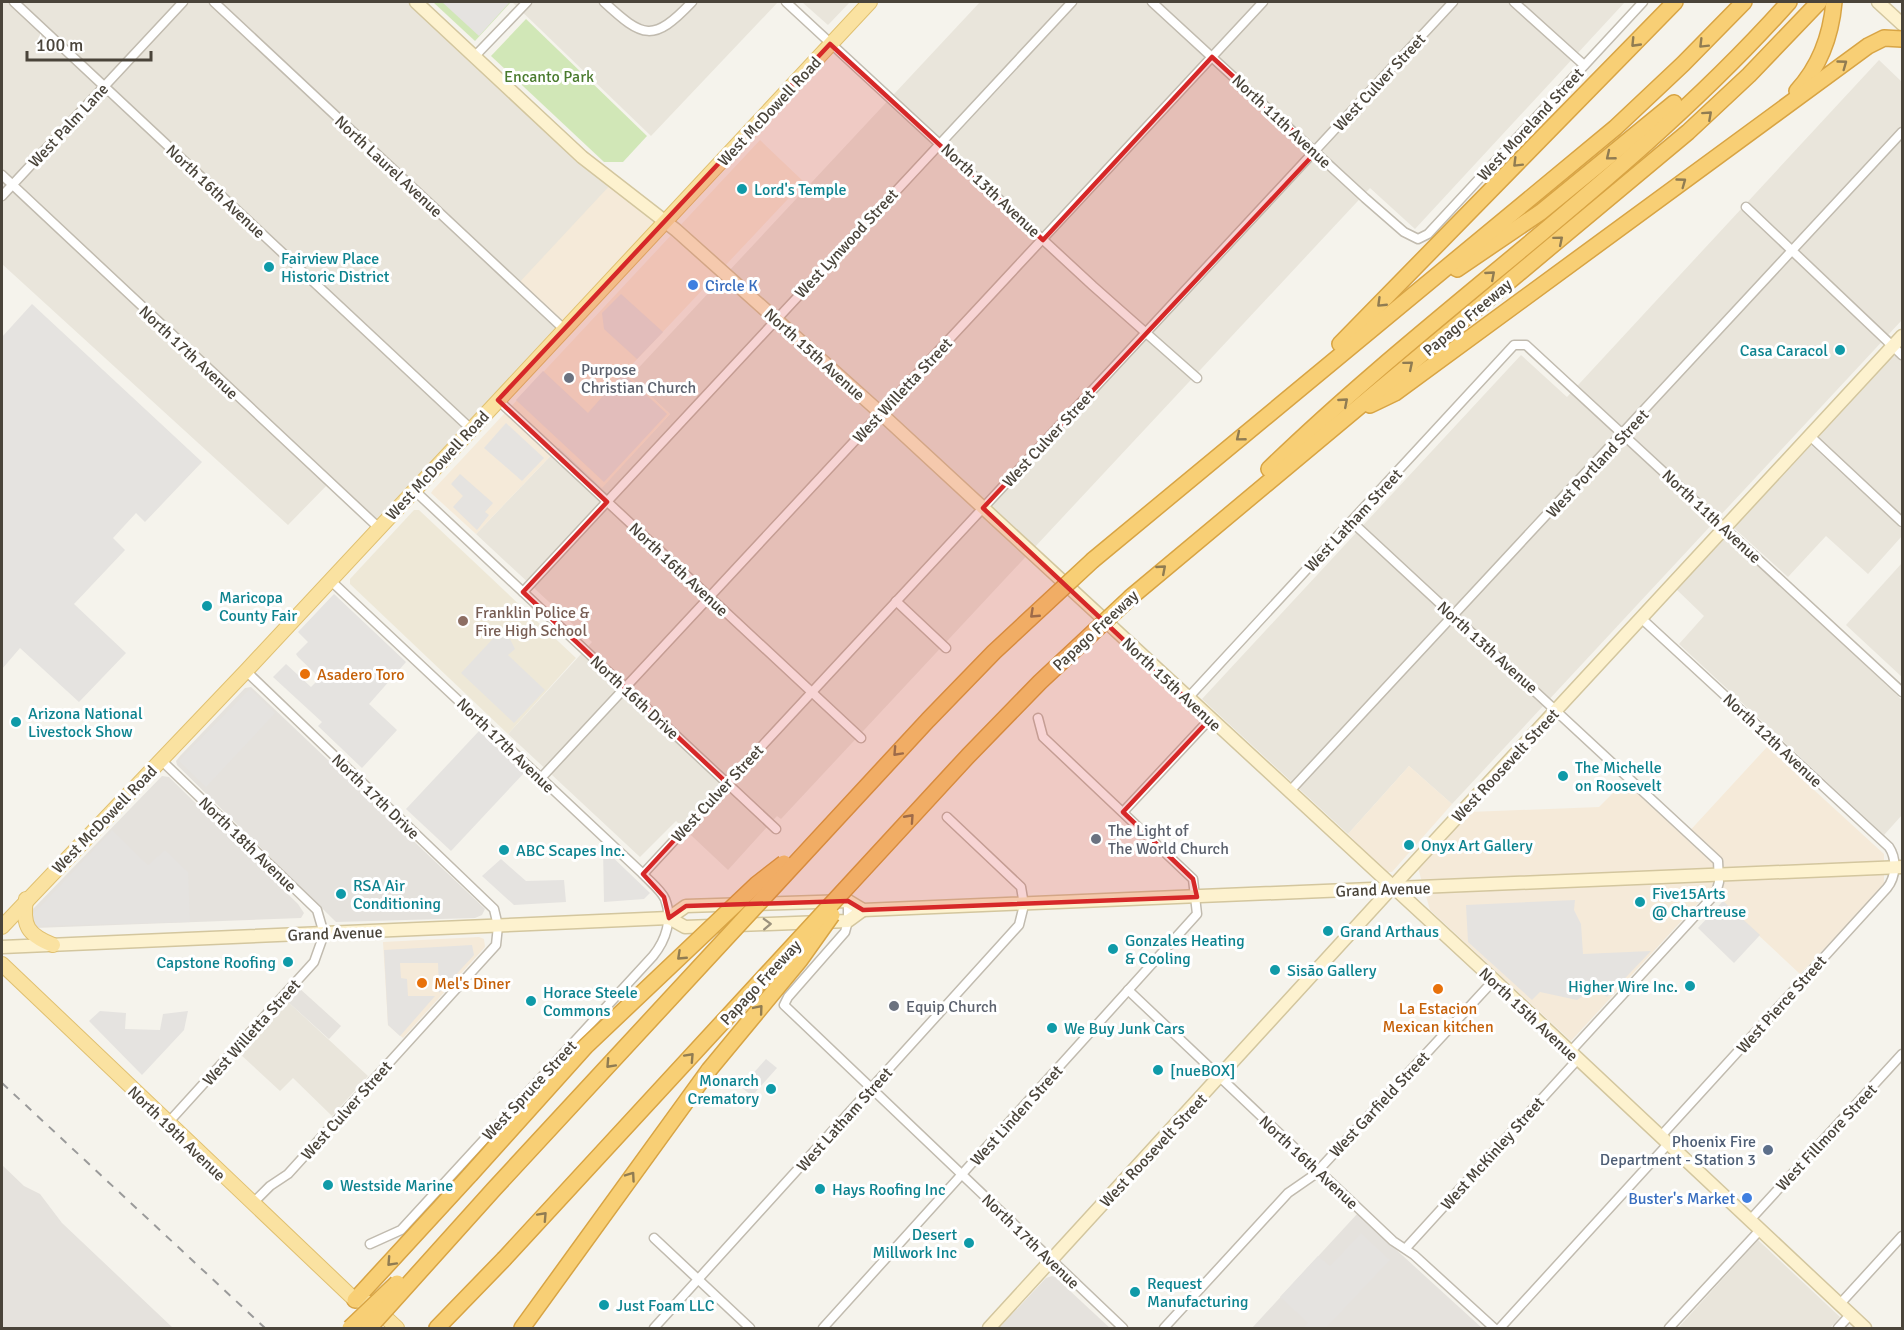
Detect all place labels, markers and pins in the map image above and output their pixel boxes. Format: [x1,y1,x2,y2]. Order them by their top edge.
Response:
place label: Lord's Temple [754,180,847,200]
marker: Lord's Temple [735,182,749,196]
place label: Fairview Place Historic District [281,249,390,287]
marker: Fairview Place Historic District [262,260,276,274]
place label: Circle K [705,276,758,296]
marker: Circle K [686,278,700,292]
place label: Casa Caracol [1740,341,1828,361]
marker: Casa Caracol [1833,343,1847,357]
place label: Purpose Christian Church [581,360,696,398]
marker: Purpose Christian Church [562,371,576,385]
place label: Maricopa County Fair [219,588,297,626]
marker: Maricopa County Fair [200,599,214,613]
place label: Franklin Police & Fire High School [475,603,589,641]
marker: Franklin Police & Fire High School [456,614,470,628]
place label: Asadero Toro [317,665,405,685]
marker: Asadero Toro [298,667,312,681]
place label: Arizona National Livestock Show [28,704,143,742]
marker: Arizona National Livestock Show [9,715,23,729]
place label: The Michelle on Roosevelt [1575,758,1662,796]
marker: The Michelle on Roosevelt [1556,769,1570,783]
place label: The Light of The World Church [1108,821,1229,859]
marker: The Light of The World Church [1089,832,1103,846]
place label: Onyx Art Gallery [1421,836,1533,856]
marker: Onyx Art Gallery [1402,838,1416,852]
place label: ABC Scapes Inc. [516,841,625,861]
marker: ABC Scapes Inc. [497,843,511,857]
place label: RSA Air Conditioning [353,876,441,914]
place label: Five15Arts @ Chartreuse [1652,884,1746,922]
marker: RSA Air Conditioning [334,887,348,901]
marker: Five15Arts @ Chartreuse [1633,895,1647,909]
place label: Grand Arthaus [1340,922,1439,942]
marker: Grand Arthaus [1321,924,1335,938]
place label: Gonzales Heating & Cooling [1125,931,1245,969]
marker: Gonzales Heating & Cooling [1106,942,1120,956]
place label: Capstone Roofing [156,953,276,973]
marker: Capstone Roofing [281,955,295,969]
place label: Sisāo Gallery [1287,961,1377,981]
marker: Sisāo Gallery [1268,963,1282,977]
place label: Mel's Diner [434,974,510,994]
marker: Mel's Diner [415,976,429,990]
place label: Higher Wire Inc. [1568,977,1678,997]
marker: Higher Wire Inc. [1683,979,1697,993]
marker: La Estacion Mexican kitchen [1431,982,1445,996]
place label: Horace Steele Commons [543,983,638,1021]
marker: Horace Steele Commons [524,994,538,1008]
place label: Equip Church [906,997,997,1017]
marker: Equip Church [887,999,901,1013]
place label: La Estacion Mexican kitchen [1382,999,1494,1037]
place label: We Buy Junk Cars [1064,1019,1185,1039]
marker: We Buy Junk Cars [1045,1021,1059,1035]
place label: [nueBOX] [1170,1061,1236,1081]
marker: [nueBOX] [1151,1063,1165,1077]
place label: Monarch Crematory [687,1071,760,1109]
marker: Monarch Crematory [764,1082,778,1096]
place label: Phoenix Fire Department - Station 3 [1600,1132,1756,1170]
marker: Phoenix Fire Department - Station 3 [1761,1143,1775,1157]
place label: Westside Marine [340,1176,453,1196]
marker: Westside Marine [321,1178,335,1192]
place label: Hays Roofing Inc [832,1180,946,1200]
marker: Hays Roofing Inc [813,1182,827,1196]
place label: Buster's Market [1628,1189,1735,1209]
marker: Buster's Market [1740,1191,1754,1205]
place label: Desert Millwork Inc [873,1225,957,1263]
marker: Desert Millwork Inc [962,1236,976,1250]
place label: Request Manufacturing [1147,1274,1249,1312]
marker: Request Manufacturing [1128,1285,1142,1299]
place label: Just Foam LLC [616,1296,715,1316]
marker: Just Foam LLC [597,1298,611,1312]

